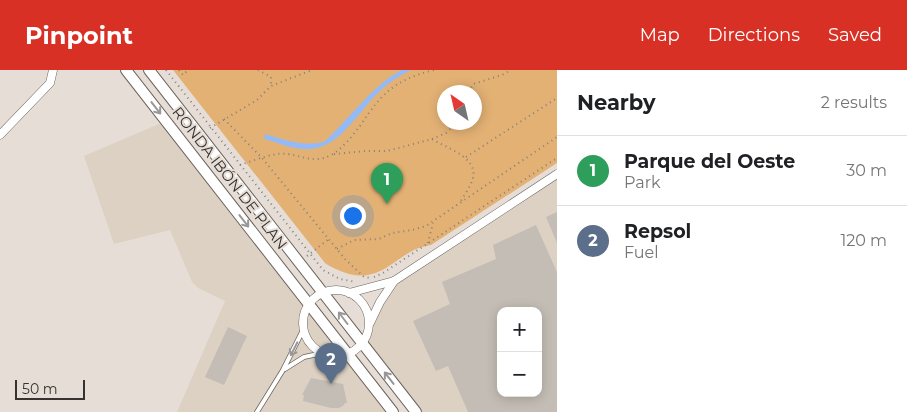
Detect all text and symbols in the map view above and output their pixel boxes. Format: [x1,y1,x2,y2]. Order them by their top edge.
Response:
text: Pinpoint [25,21,133,50]
text: Map [640,24,680,46]
text: Directions [708,24,800,46]
text: Saved [828,24,882,46]
north arrow [437,85,482,130]
text: Nearby [577,90,656,115]
text: 2 results [821,93,887,112]
one-way arrow [151,101,162,114]
street label: RONDA IBÓN DE PLAN [168,103,292,253]
text: Parque del Oeste [624,150,795,173]
text: 1 [590,161,596,180]
text: 30 m [846,161,887,180]
pin: 1 [371,163,403,204]
text: Park [624,173,661,192]
your location [340,203,366,229]
one-way arrow [239,214,250,227]
text: Repsol [624,220,691,243]
text: 2 [588,231,598,250]
text: 120 m [840,231,887,250]
text: Fuel [624,243,659,262]
map controls [497,307,542,397]
button: + [497,307,542,352]
one-way arrow [338,311,348,325]
one-way arrow [289,341,298,356]
pin: 2 [315,343,347,384]
button: − [497,352,542,397]
one-way arrow [384,372,395,385]
scale bar [15,377,85,400]
text: 50 m [22,380,58,398]

